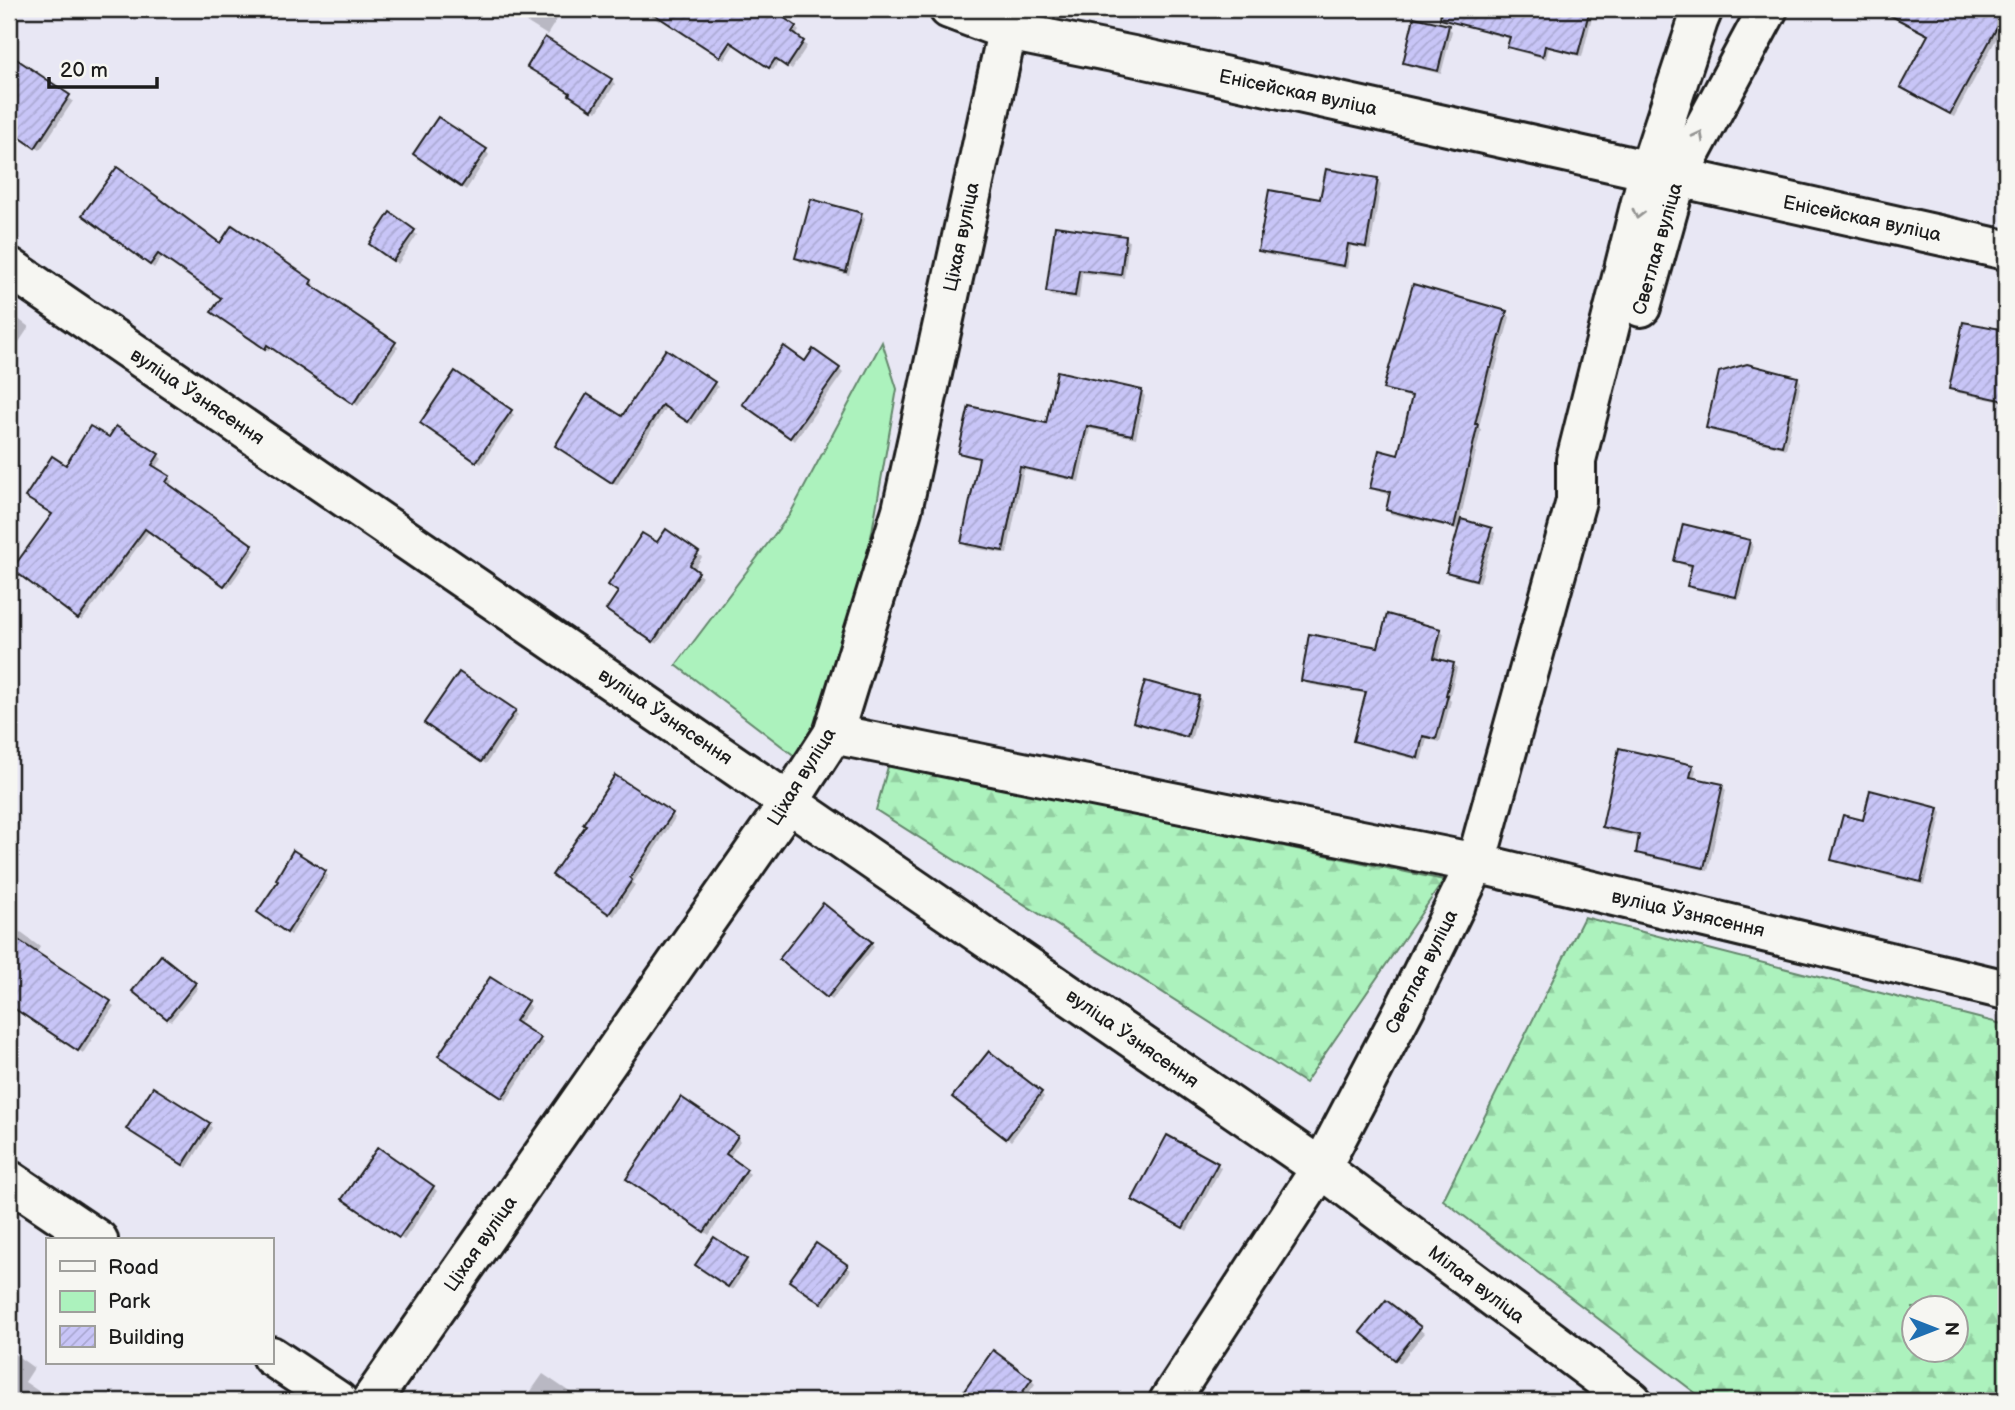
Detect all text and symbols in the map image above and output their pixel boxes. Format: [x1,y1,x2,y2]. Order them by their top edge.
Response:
scale bar [49,46,158,90]
text: 20 m [60,58,108,83]
street label: Енісейская вуліца [1217,65,1379,121]
one-way arrow [1691,131,1705,144]
street label: Ціхая вуліца [939,180,985,294]
street label: Светлая вуліца [1628,180,1688,318]
street label: Енісейская вуліца [1781,191,1943,247]
one-way arrow [1632,208,1646,220]
street label: вуліца Ўзнясення [126,344,268,450]
street label: вуліца Ўзнясення [594,664,736,770]
street label: Ціхая вуліца [763,724,841,830]
street label: вуліца Ўзнясення [1609,885,1767,943]
street label: Светлая вуліца [1381,906,1463,1038]
street label: вуліца Ўзнясення [1061,985,1203,1093]
street label: Ціхая вуліца [440,1192,522,1296]
legend [46,1238,273,1364]
street label: Мілая вуліца [1423,1241,1529,1329]
text: Road [108,1255,159,1280]
text: Park [108,1289,151,1314]
north arrow [1899,1294,1969,1364]
text: N [1939,1322,1962,1336]
text: Building [108,1325,184,1350]

